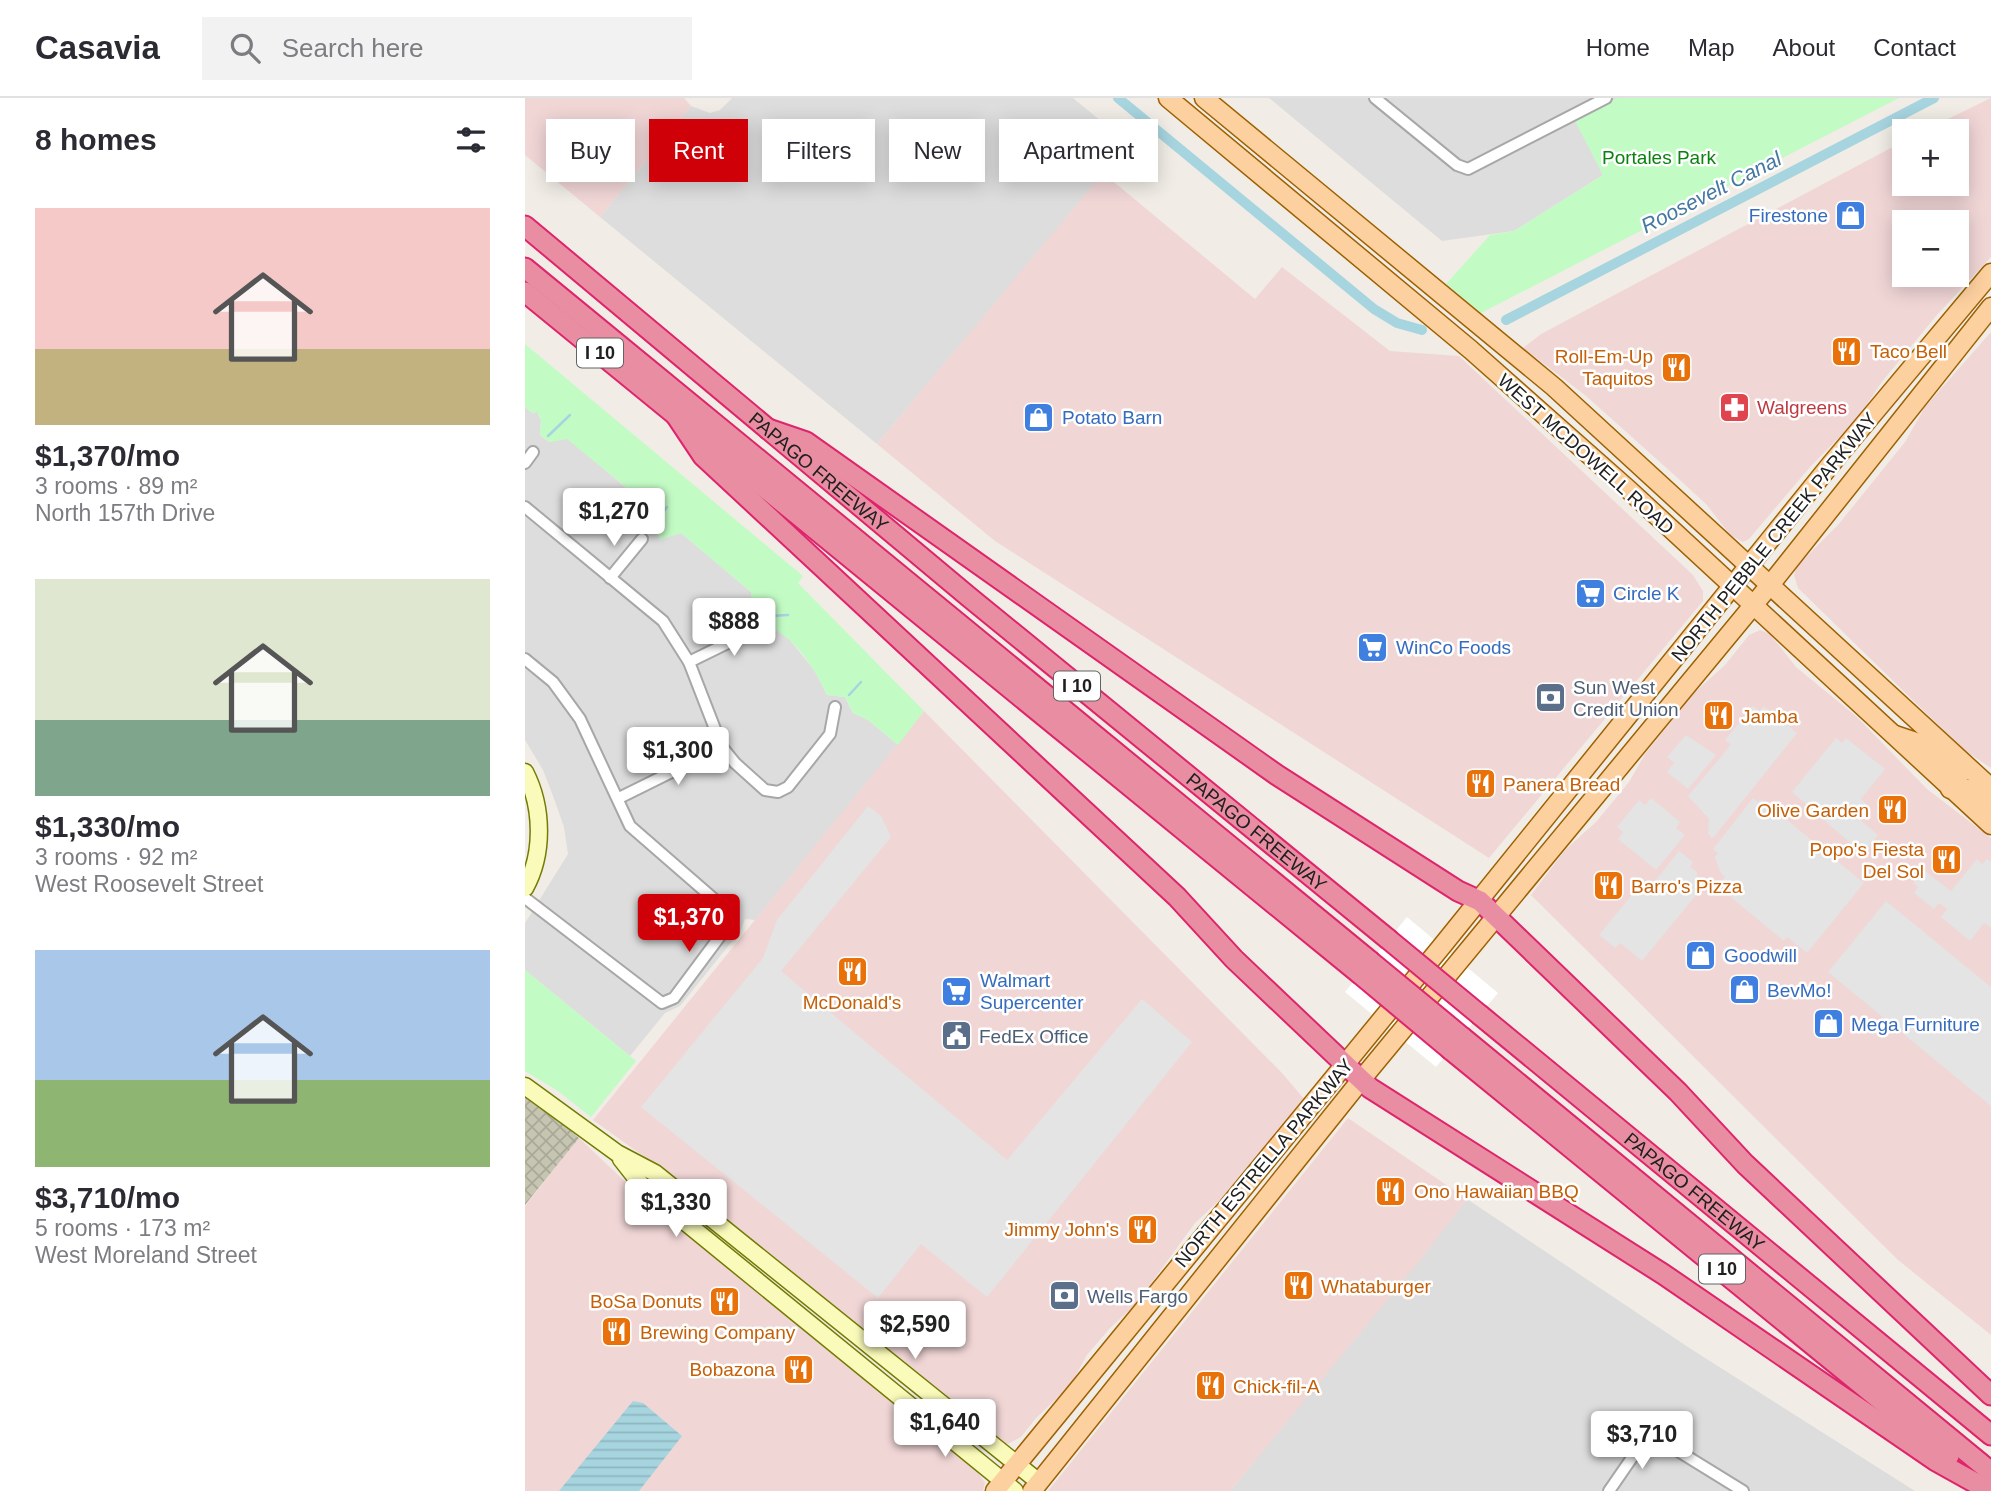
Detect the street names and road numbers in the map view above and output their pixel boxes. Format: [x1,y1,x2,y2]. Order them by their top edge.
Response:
road number: I 10 [577,339,623,368]
street label: WEST MCDOWELL ROAD [1494,370,1678,538]
street label: PAPAGO FREEWAY [745,408,893,536]
street label: NORTH PEBBLE CREEK PARKWAY [1667,408,1881,666]
road number: I 10 [1054,672,1100,700]
street label: PAPAGO FREEWAY [1182,768,1331,895]
street label: NORTH ESTRELLA PARKWAY [1171,1054,1358,1271]
street label: PAPAGO FREEWAY [1621,1128,1769,1255]
road number: I 10 [1699,1254,1745,1284]

